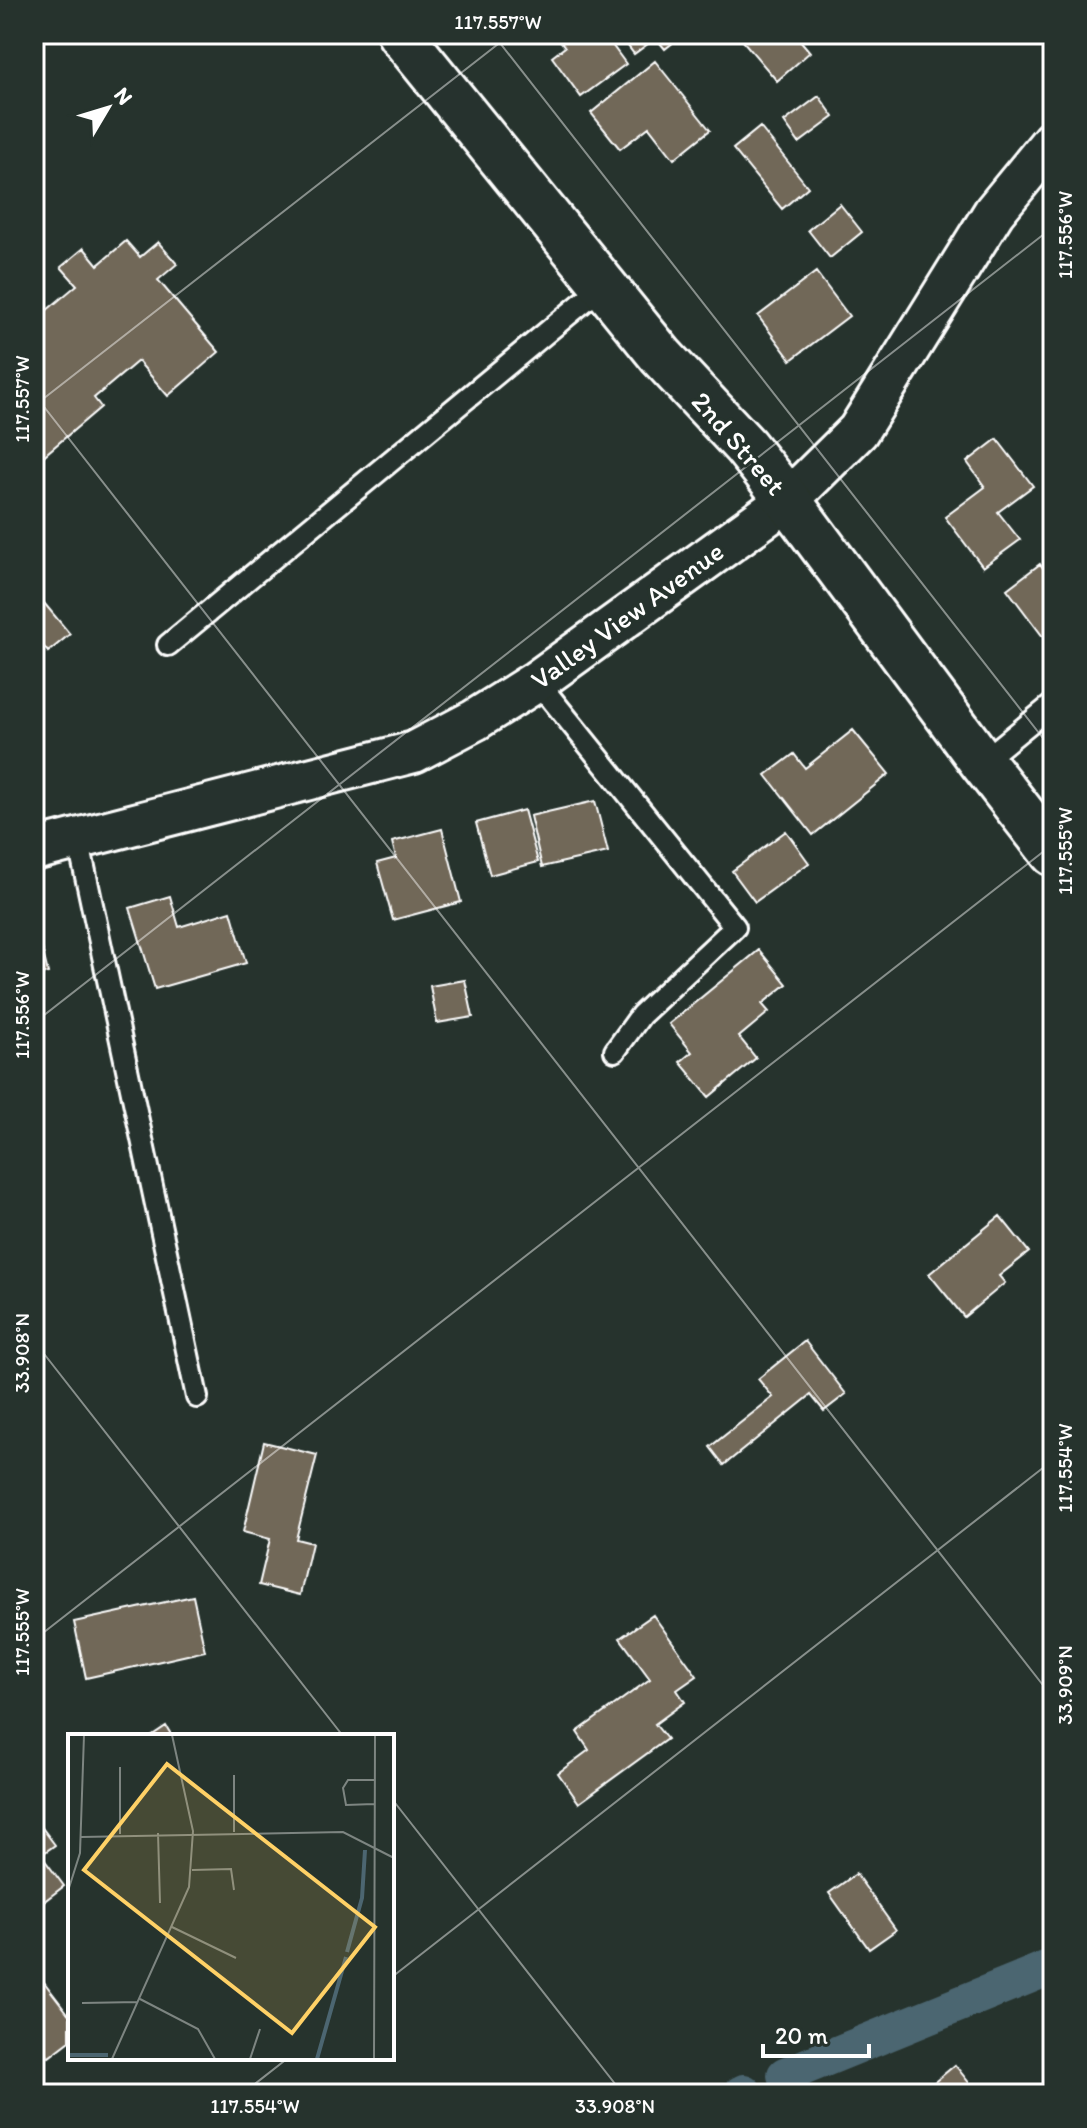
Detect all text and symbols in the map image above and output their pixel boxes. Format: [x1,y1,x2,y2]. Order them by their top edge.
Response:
text: 117.557°W [454,10,542,34]
north arrow [68,68,148,148]
text: N [108,82,139,110]
text: 117.556°W [1053,191,1077,279]
text: 117.557°W [10,355,34,443]
street label: 2nd Street [685,384,793,502]
street label: Valley View Avenue [524,534,730,696]
text: 117.555°W [1053,807,1077,895]
text: 117.556°W [10,971,34,1059]
text: 33.908°N [10,1313,34,1393]
text: 117.554°W [1053,1423,1077,1513]
text: 117.555°W [10,1588,34,1676]
text: 33.909°N [1053,1645,1077,1725]
inset map [68,1734,394,2060]
scale bar [763,2008,869,2058]
text: 20 m [775,2021,828,2050]
text: 117.554°W [210,2094,300,2118]
text: 33.908°N [575,2094,655,2118]

